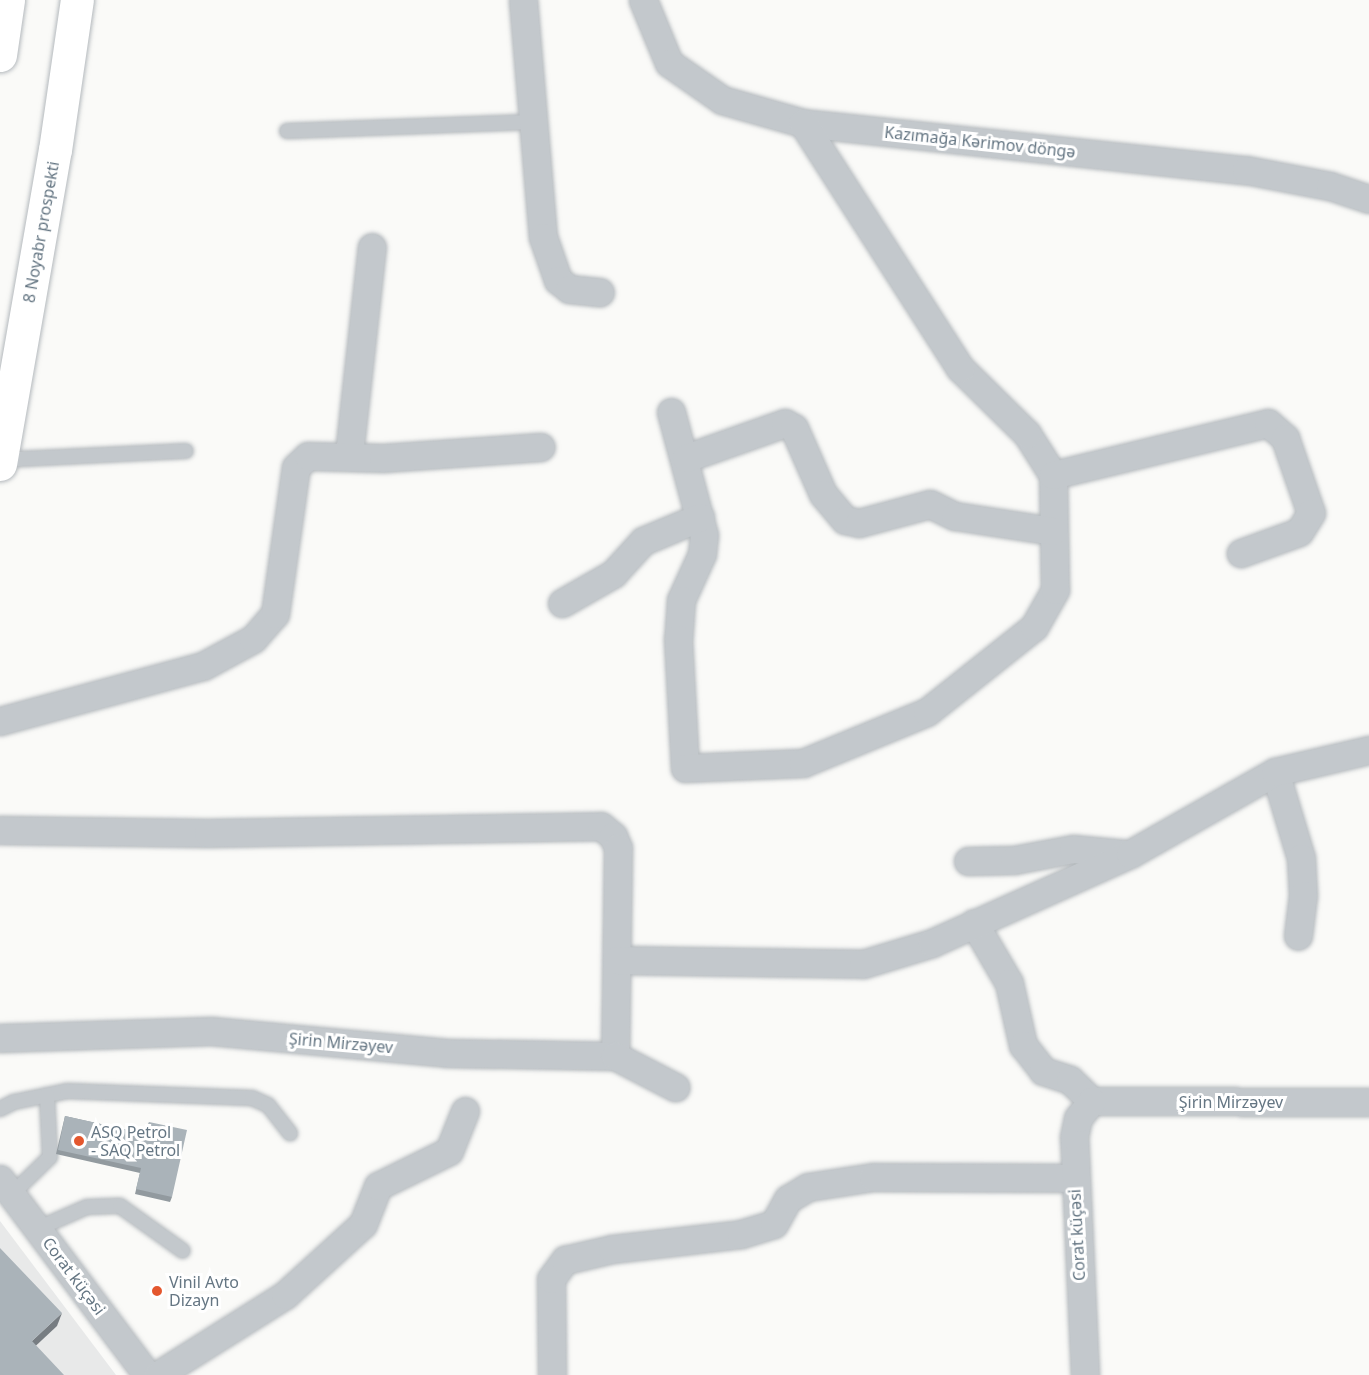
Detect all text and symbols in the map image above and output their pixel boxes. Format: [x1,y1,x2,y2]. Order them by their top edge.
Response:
street label: Kazımağa Kərimov döngə [884,122,1076,162]
street label: 8 Noyabr prospekti [19,160,63,304]
street label: Şirin Mirzəyev [288,1029,394,1057]
street label: Şirin Mirzəyev [1179,1092,1283,1112]
place label: ASQ Petrol - SAQ Petrol [91,1122,180,1160]
marker: ASQ Petrol - SAQ Petrol [72,1134,86,1148]
street label: Corat küçəsi [1065,1189,1089,1281]
street label: Corat küçəsi [39,1234,109,1318]
place label: Vinil Avto Dizayn [169,1272,239,1310]
marker: Vinil Avto Dizayn [150,1284,164,1298]

